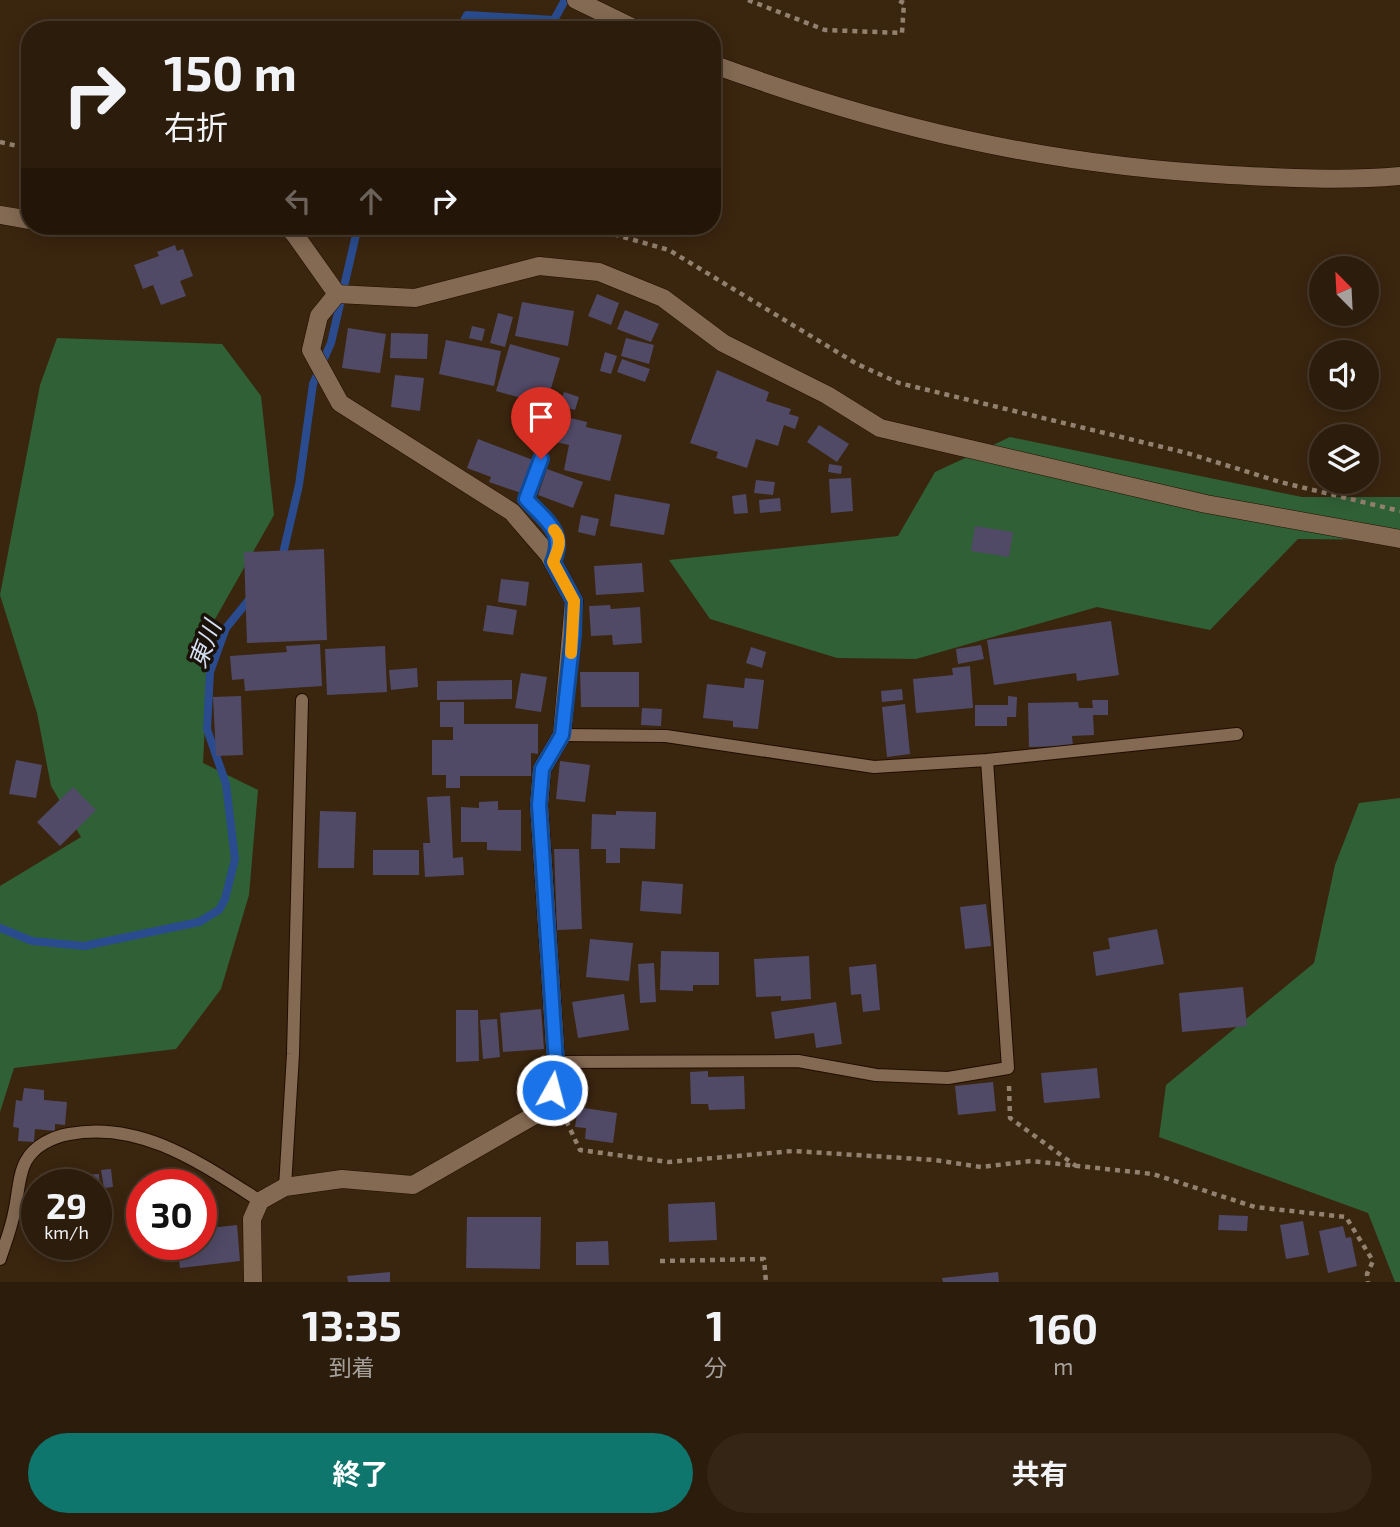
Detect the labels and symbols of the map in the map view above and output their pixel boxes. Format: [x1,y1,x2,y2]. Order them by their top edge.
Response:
north arrow [1309,256,1379,326]
pin [511,387,571,459]
water label: 東川 [182,614,227,672]
position arrow [515,1053,589,1127]
speed limit sign: 30 [126,1169,217,1260]

